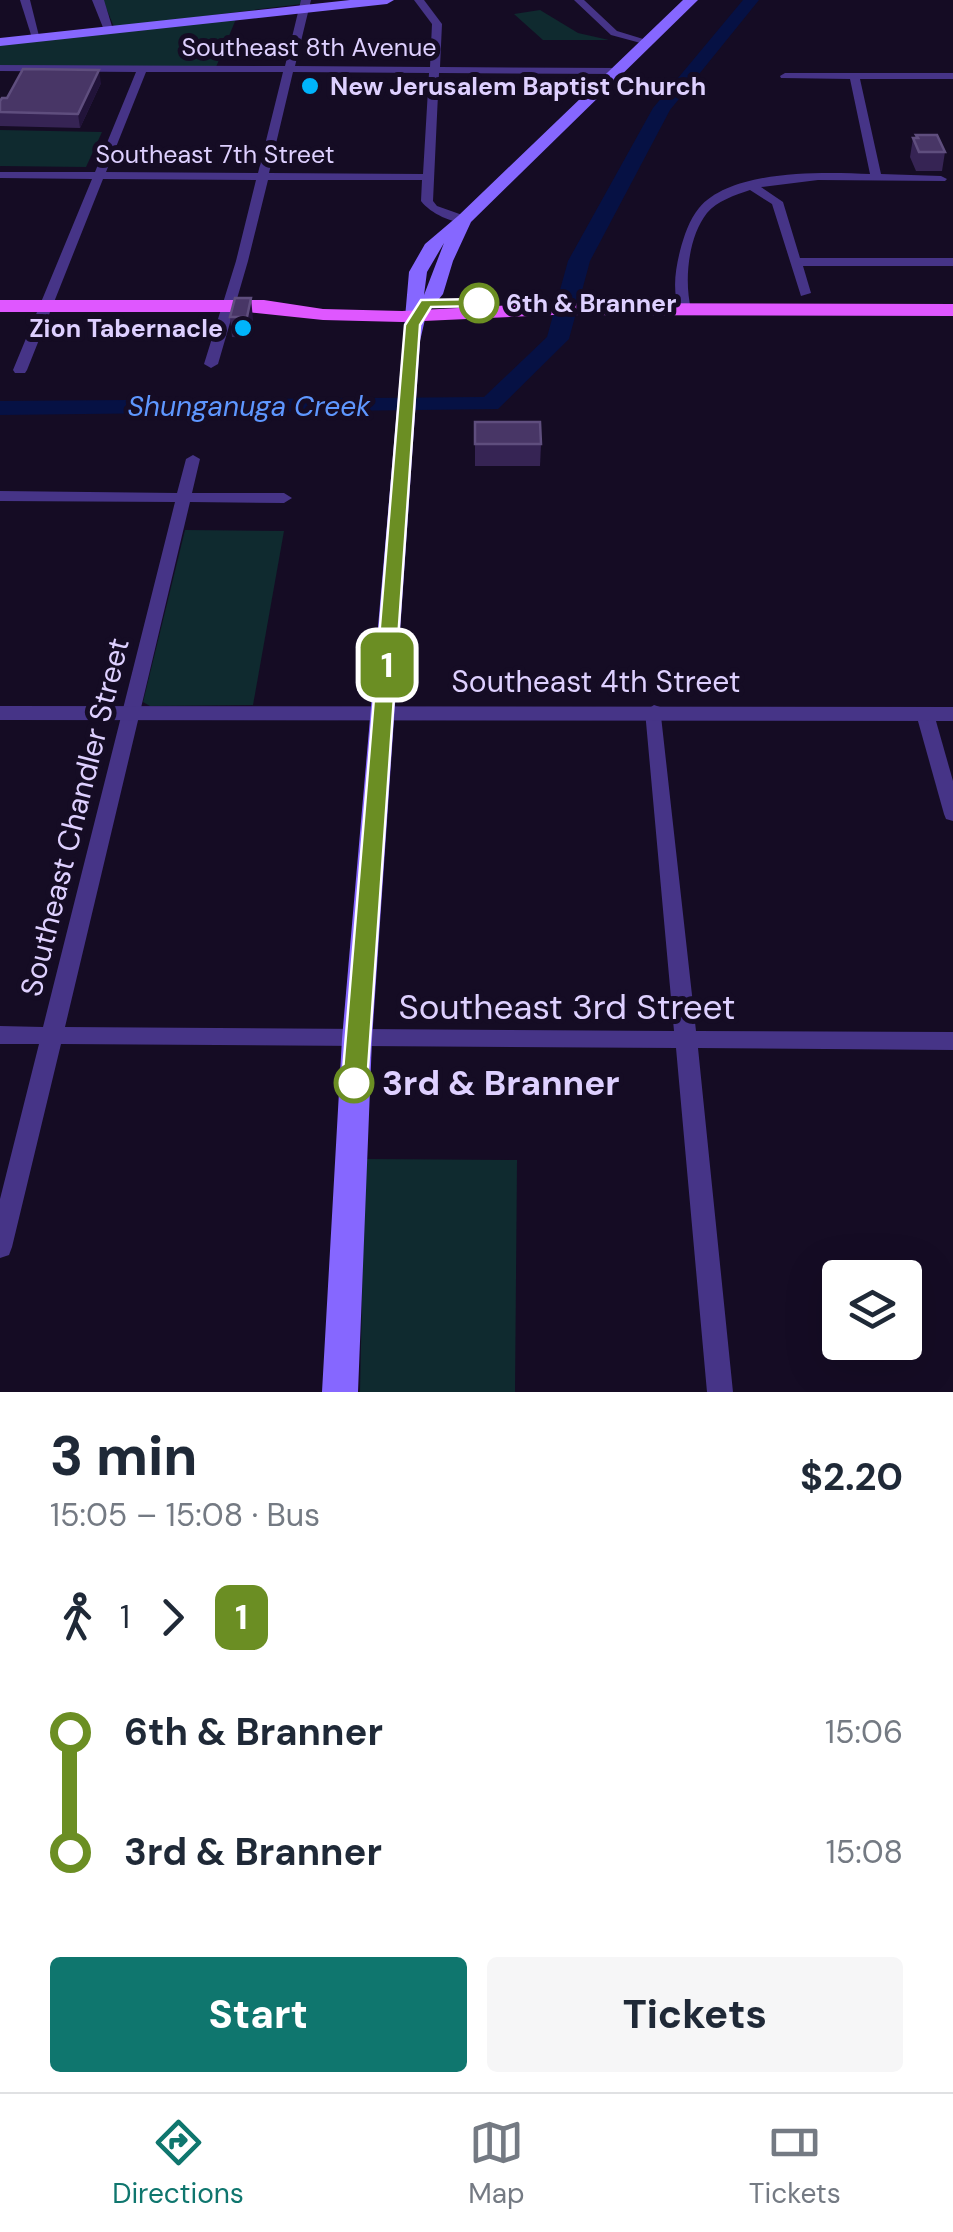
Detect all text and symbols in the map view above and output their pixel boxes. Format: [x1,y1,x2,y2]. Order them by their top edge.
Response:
street label: Southeast 8th Avenue [181,31,437,64]
place label: New Jerusalem Baptist Church [330,70,706,103]
marker: New Jerusalem Baptist Church [299,75,321,97]
street label: Southeast 7th Street [95,138,335,171]
marker: 6th & Branner [460,284,498,322]
place label: 6th & Branner [506,287,676,320]
place label: Zion Tabernacle [29,312,223,345]
marker: Zion Tabernacle [232,317,254,339]
water label: Shunganuga Creek [128,388,371,425]
line badge: 1 [354,632,420,698]
street label: Southeast Chandler Street [11,634,138,1000]
text: 1 [381,642,393,688]
street label: Southeast 4th Street [451,662,741,701]
street label: Southeast 3rd Street [398,984,736,1030]
place label: 3rd & Branner [382,1060,620,1106]
marker: 3rd & Branner [335,1064,373,1102]
map controls [822,1260,922,1360]
button: layers [822,1260,922,1360]
text: 3 min [50,1420,197,1492]
text: $2.20 [800,1452,903,1502]
text: 15:05 – 15:08 · Bus [50,1494,320,1536]
icon: walk [50,1590,105,1645]
icon: forward [145,1590,200,1645]
text: 1 [235,1594,248,1640]
text: 1 [120,1596,130,1638]
text: 6th & Branner [124,1707,383,1757]
text: 15:06 [825,1711,903,1753]
text: 3rd & Branner [124,1827,382,1877]
text: 15:08 [826,1831,903,1873]
button: Start [50,1957,467,2072]
button: Tickets [487,1957,903,2072]
tab: Directions [112,2115,244,2212]
tab: Map [468,2115,525,2212]
tab: Tickets [749,2115,841,2212]

